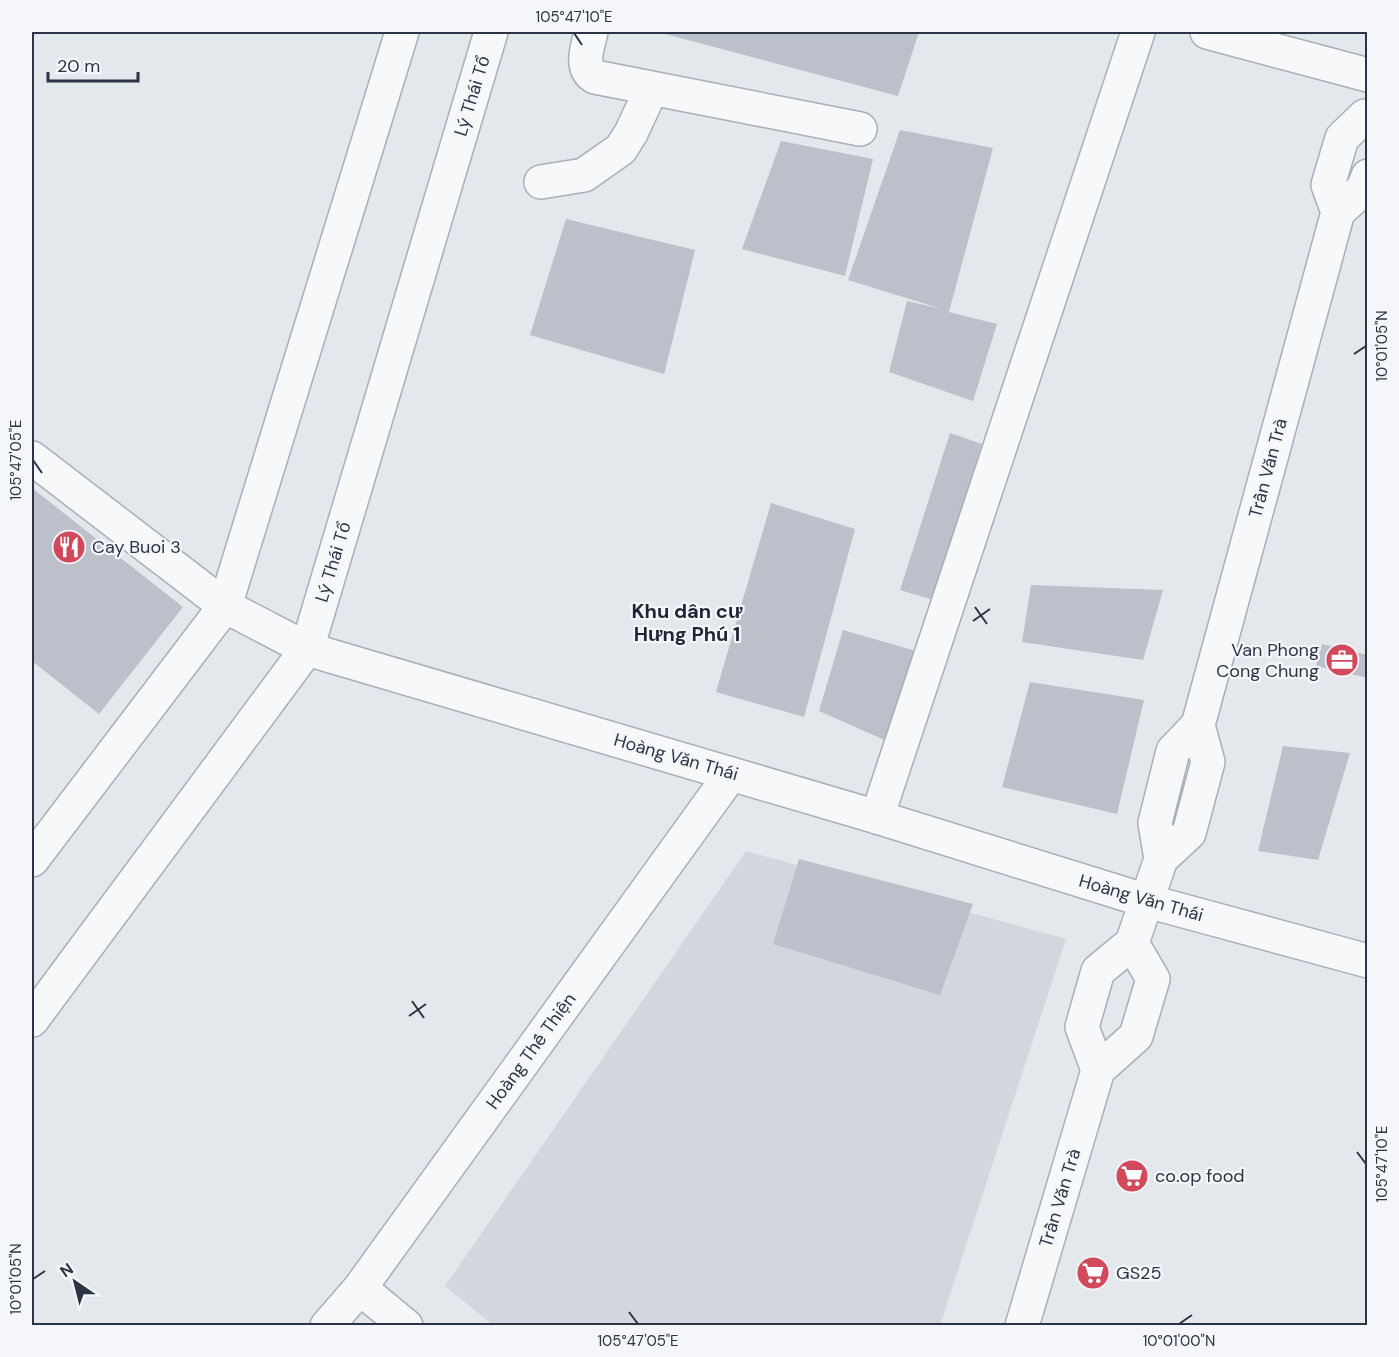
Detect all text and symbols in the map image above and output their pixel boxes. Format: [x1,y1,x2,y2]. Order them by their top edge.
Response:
text: 105°47'10"E [536,7,612,27]
scale bar [48,45,138,83]
street label: Lý Thái Tổ [448,53,496,139]
text: 20 m [57,54,100,78]
text: 10°01'05"N [1372,310,1392,382]
street label: Trần Văn Trà [1243,416,1293,520]
text: 105°47'05"E [6,419,26,501]
street label: Lý Thái Tổ [309,519,357,605]
restaurant icon: Cay Buoi 3 [51,529,87,565]
place label: Cay Buoi 3 [92,535,181,559]
district label: Khu dân cư Hưng Phú 1 [632,598,743,647]
place label: Van Phong Cong Chung [1216,638,1319,683]
office icon: Van Phong Cong Chung [1324,642,1360,678]
street label: Hoàng Văn Thái [611,728,741,786]
street label: Hoàng Văn Thái [1076,869,1206,927]
street label: Hoàng Thế Thiện [481,988,581,1114]
text: 105°47'10"E [1372,1126,1392,1202]
street label: Trần Văn Trà [1034,1146,1086,1250]
supermarket icon: co.op food [1114,1158,1150,1194]
place label: co.op food [1155,1164,1245,1188]
text: 10°01'05"N [6,1243,26,1315]
north arrow [45,1252,105,1312]
supermarket icon: GS25 [1075,1255,1111,1291]
text: N [56,1258,77,1282]
place label: GS25 [1116,1261,1161,1285]
text: 105°47'05"E [597,1331,679,1351]
text: 10°01'00"N [1143,1331,1215,1351]

